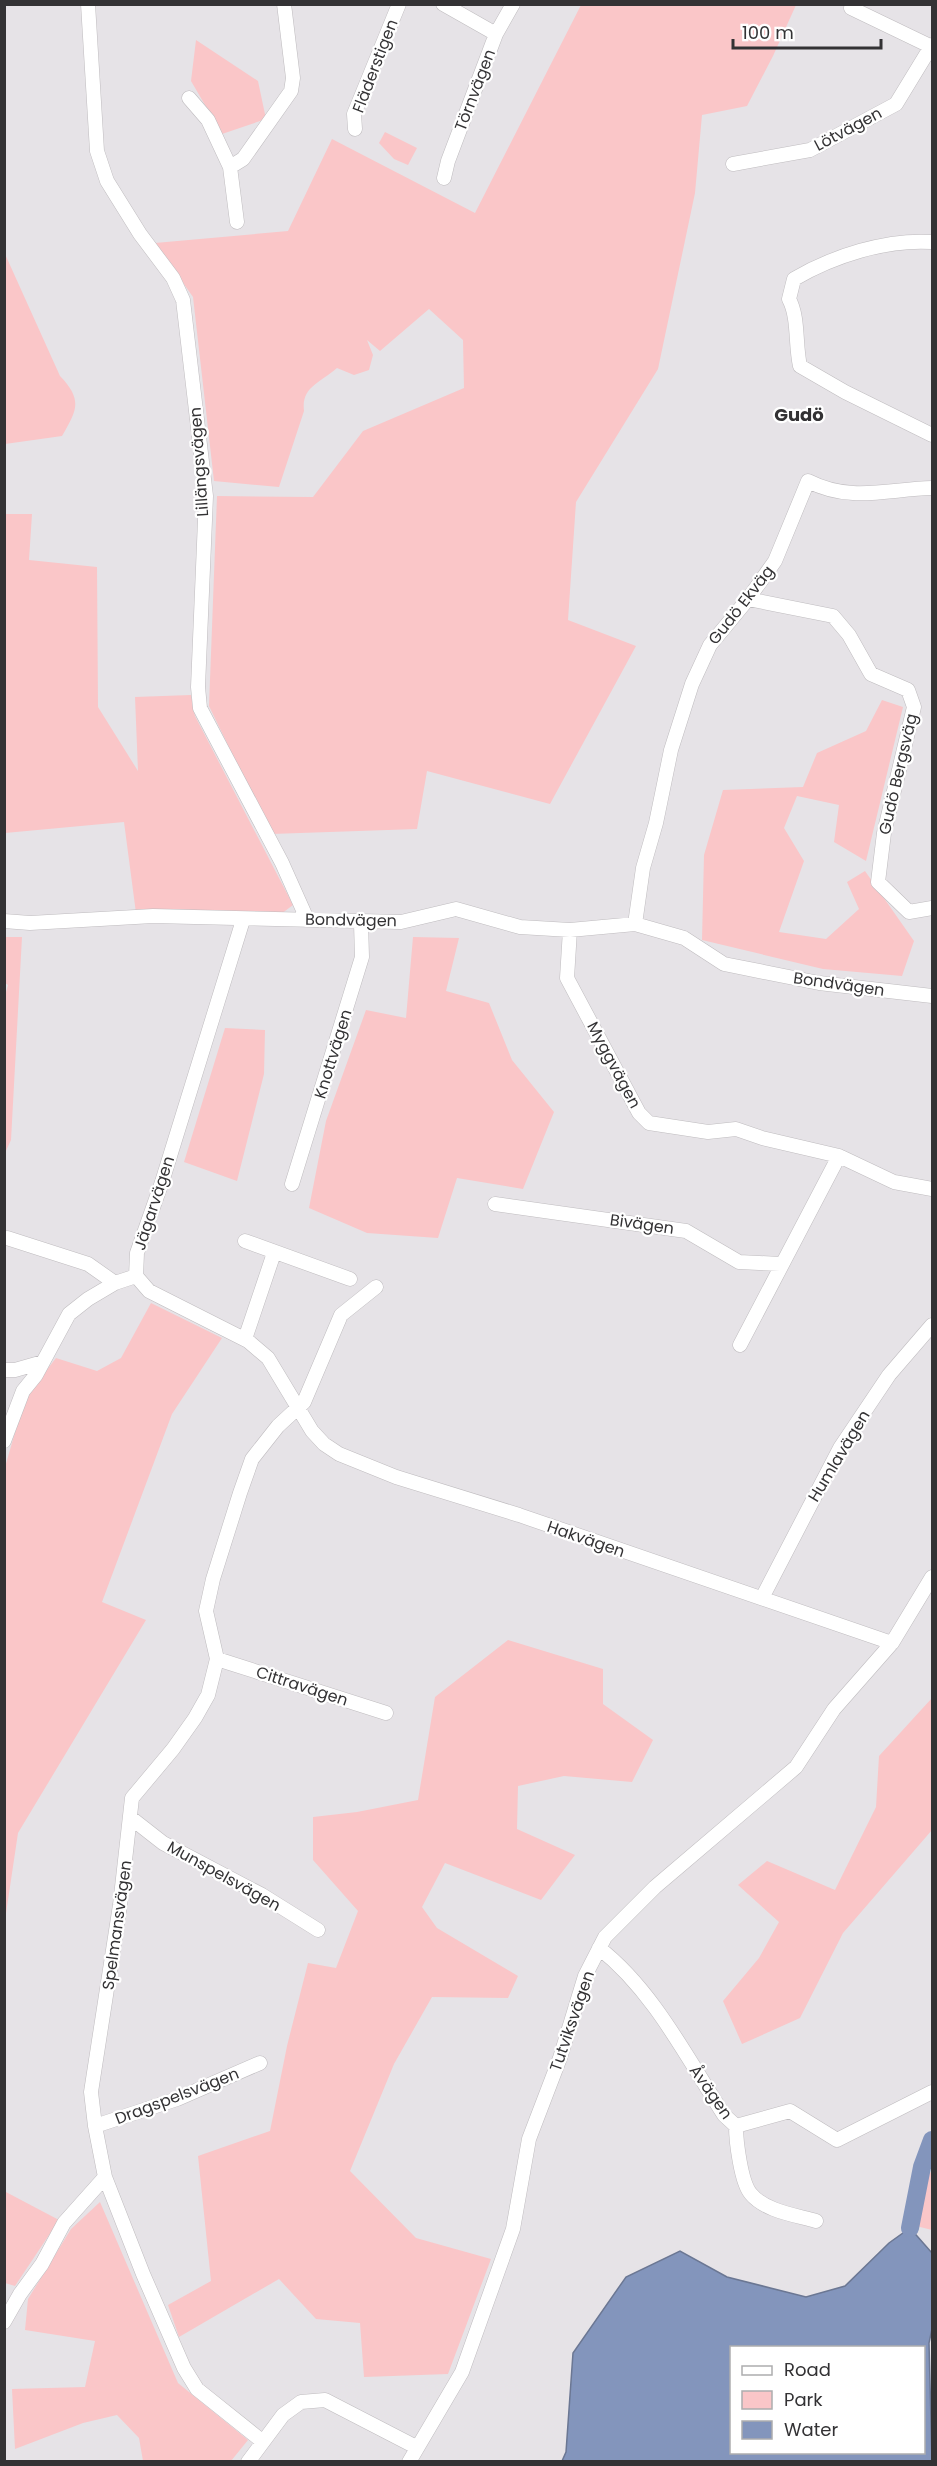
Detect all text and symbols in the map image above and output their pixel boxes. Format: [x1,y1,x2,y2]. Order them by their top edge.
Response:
scale bar [733,12,882,50]
street label: Fläderstigen [347,16,403,116]
text: 100 m [742,20,794,45]
street label: Törnvägen [449,46,501,134]
street label: Lötvägen [810,102,886,156]
district label: Gudö [774,402,824,427]
street label: Lillängsvägen [184,406,214,518]
street label: Gudö Ekväg [703,560,779,650]
street label: Gudö Bergsväg [873,711,923,837]
street label: Bondvägen [305,908,397,932]
street label: Bondvägen [792,966,886,1002]
street label: Knottvägen [308,1006,358,1102]
street label: Myggvägen [582,1018,646,1112]
street label: Jägarvägen [128,1153,180,1253]
street label: Bivägen [608,1208,676,1240]
street label: Humlavägen [803,1406,875,1506]
street label: Hakvägen [544,1515,628,1563]
street label: Cittravägen [253,1660,351,1712]
street label: Munspelsvägen [163,1835,285,1917]
street label: Spelmansvägen [97,1859,137,1991]
street label: Tutviksvägen [544,1968,600,2074]
street label: Åvägen [684,2060,738,2124]
street label: Dragspelsvägen [112,2062,242,2130]
legend [730,2346,925,2454]
text: Road [784,2357,831,2382]
text: Park [784,2387,823,2412]
text: Water [784,2417,838,2442]

